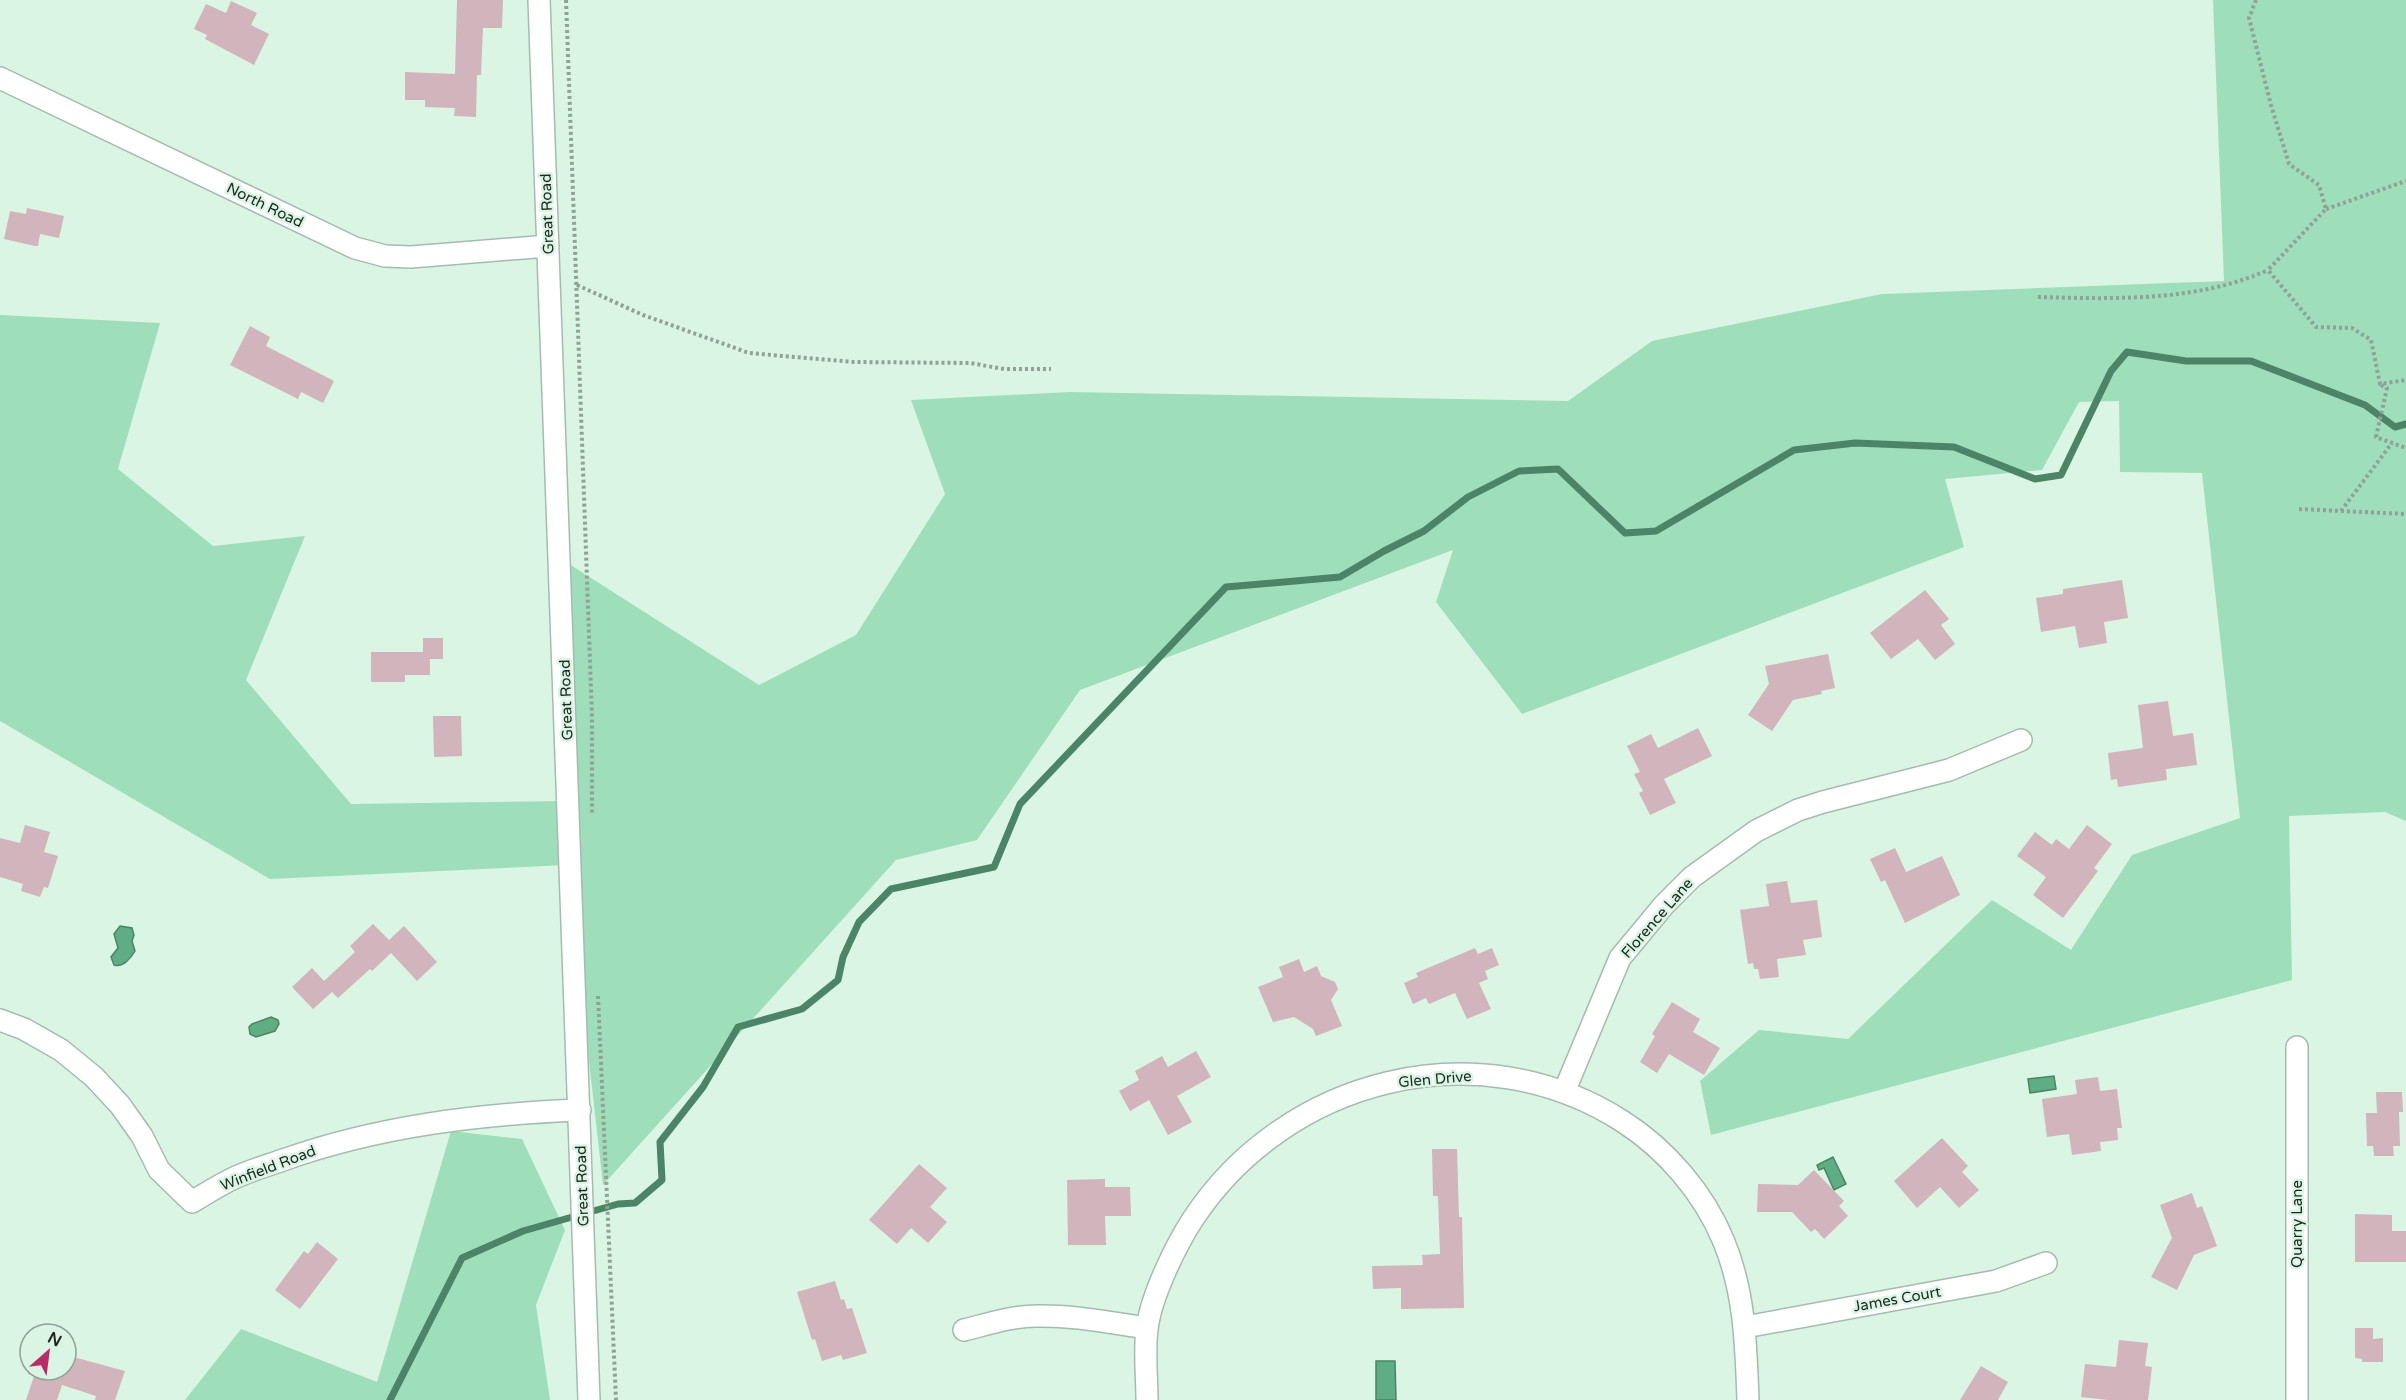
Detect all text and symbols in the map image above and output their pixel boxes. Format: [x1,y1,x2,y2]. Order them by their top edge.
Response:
street label: Great Road [537,173,557,255]
street label: North Road [224,179,306,231]
street label: Great Road [556,659,576,741]
street label: Florence Lane [1617,874,1697,962]
street label: Glen Drive [1398,1067,1472,1091]
street label: Winfield Road [218,1142,318,1194]
street label: Great Road [572,1145,592,1227]
street label: Quarry Lane [2288,1180,2306,1268]
street label: James Court [1852,1282,1942,1316]
north arrow [18,1322,78,1382]
text: N [44,1328,65,1351]

